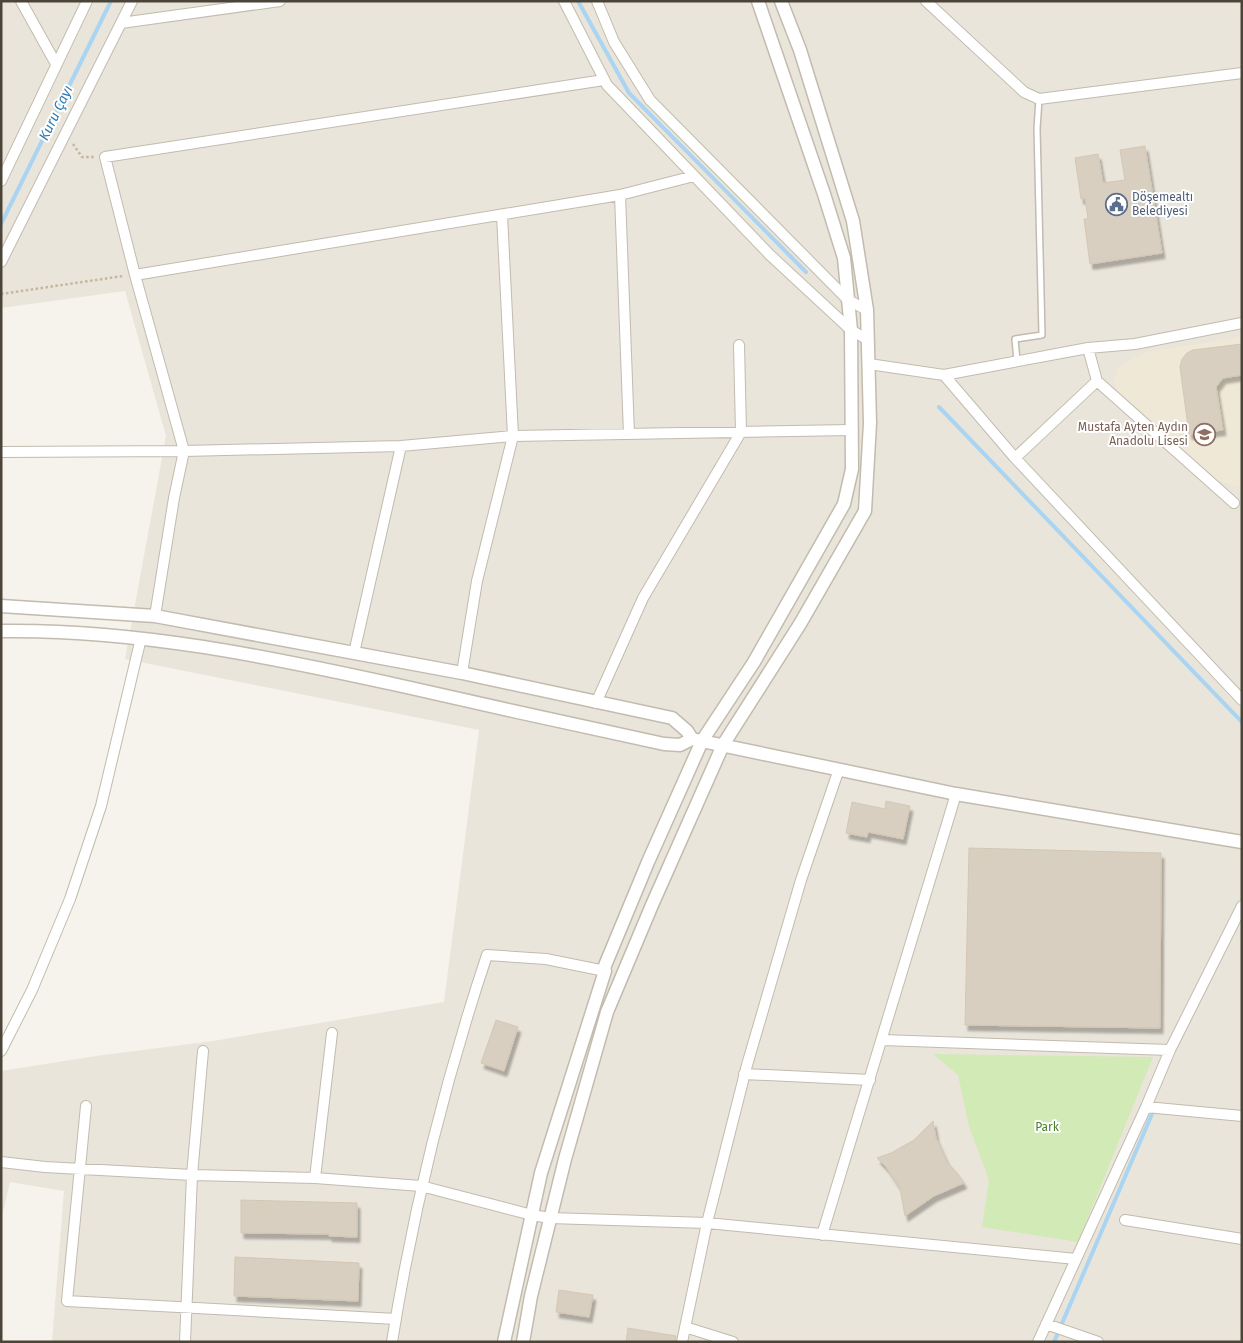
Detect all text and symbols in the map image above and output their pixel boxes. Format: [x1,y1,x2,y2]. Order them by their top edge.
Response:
water label: Kuru Çayı [35,83,77,143]
place label: Döşemealtı Belediyesi [1132,190,1193,218]
public building icon: Döşemealtı Belediyesi [1104,192,1128,216]
place label: Mustafa Ayten Aydın Anadolu Lisesi [1078,420,1188,448]
school or university icon: Mustafa Ayten Aydın Anadolu Lisesi [1192,422,1216,446]
park label: Park [1035,1120,1060,1134]

